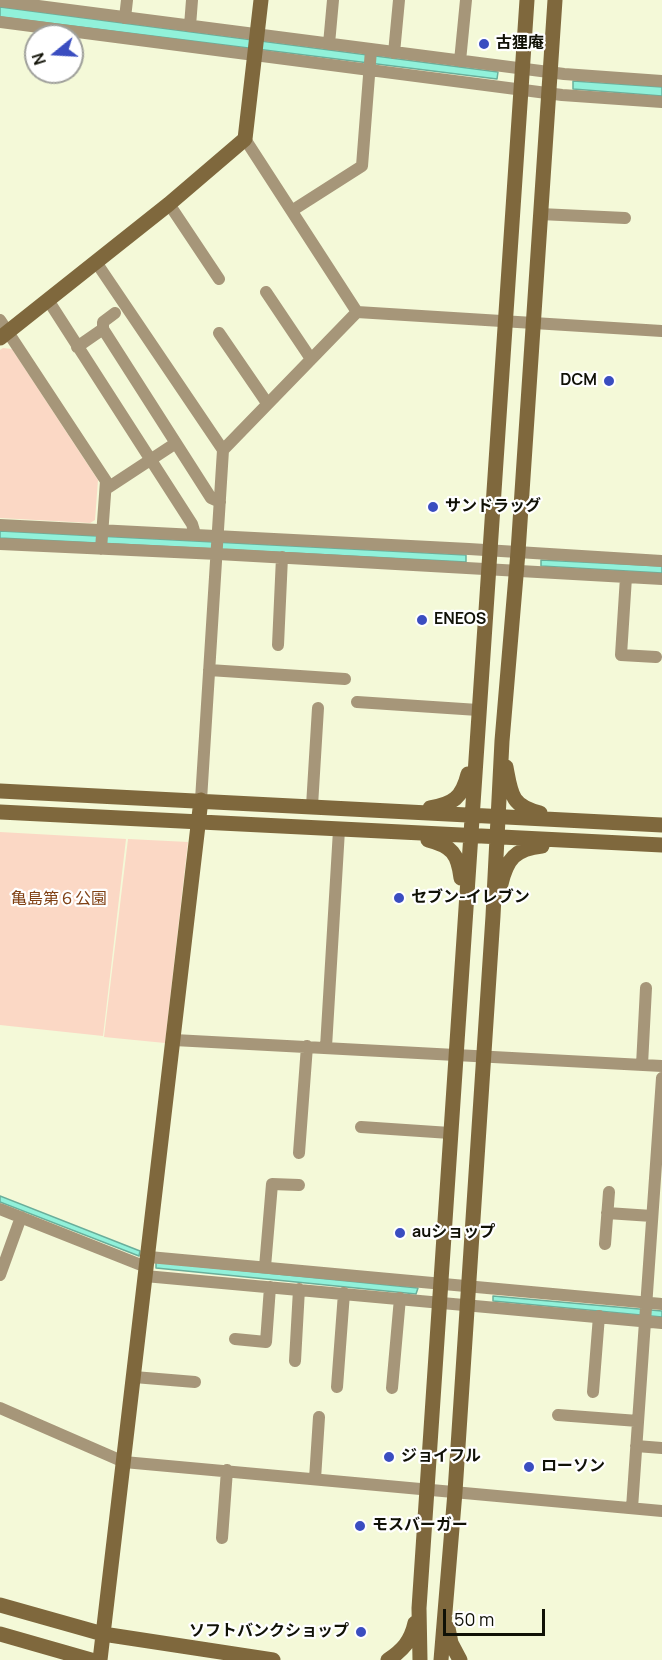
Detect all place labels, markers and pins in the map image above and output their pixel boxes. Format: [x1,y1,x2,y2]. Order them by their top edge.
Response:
place label: 古狸庵 [496,34,544,54]
marker: 古狸庵 [477,37,491,51]
place label: DCM [560,371,597,391]
marker: DCM [602,374,616,388]
place label: サンドラッグ [445,497,541,517]
marker: サンドラッグ [426,500,440,514]
place label: ENEOS [434,610,486,630]
marker: ENEOS [415,613,429,627]
place label: セブン-イレブン [411,888,530,908]
marker: セブン-イレブン [392,891,406,905]
place label: auショップ [412,1223,495,1243]
marker: auショップ [393,1226,407,1240]
place label: ジョイフル [401,1447,481,1467]
marker: ジョイフル [382,1450,396,1464]
place label: ローソン [541,1457,605,1477]
marker: ローソン [522,1460,536,1474]
place label: モスバーガー [372,1516,468,1536]
marker: モスバーガー [353,1519,367,1533]
place label: ソフトバンクショップ [189,1622,349,1642]
marker: ソフトバンクショップ [354,1625,368,1639]

